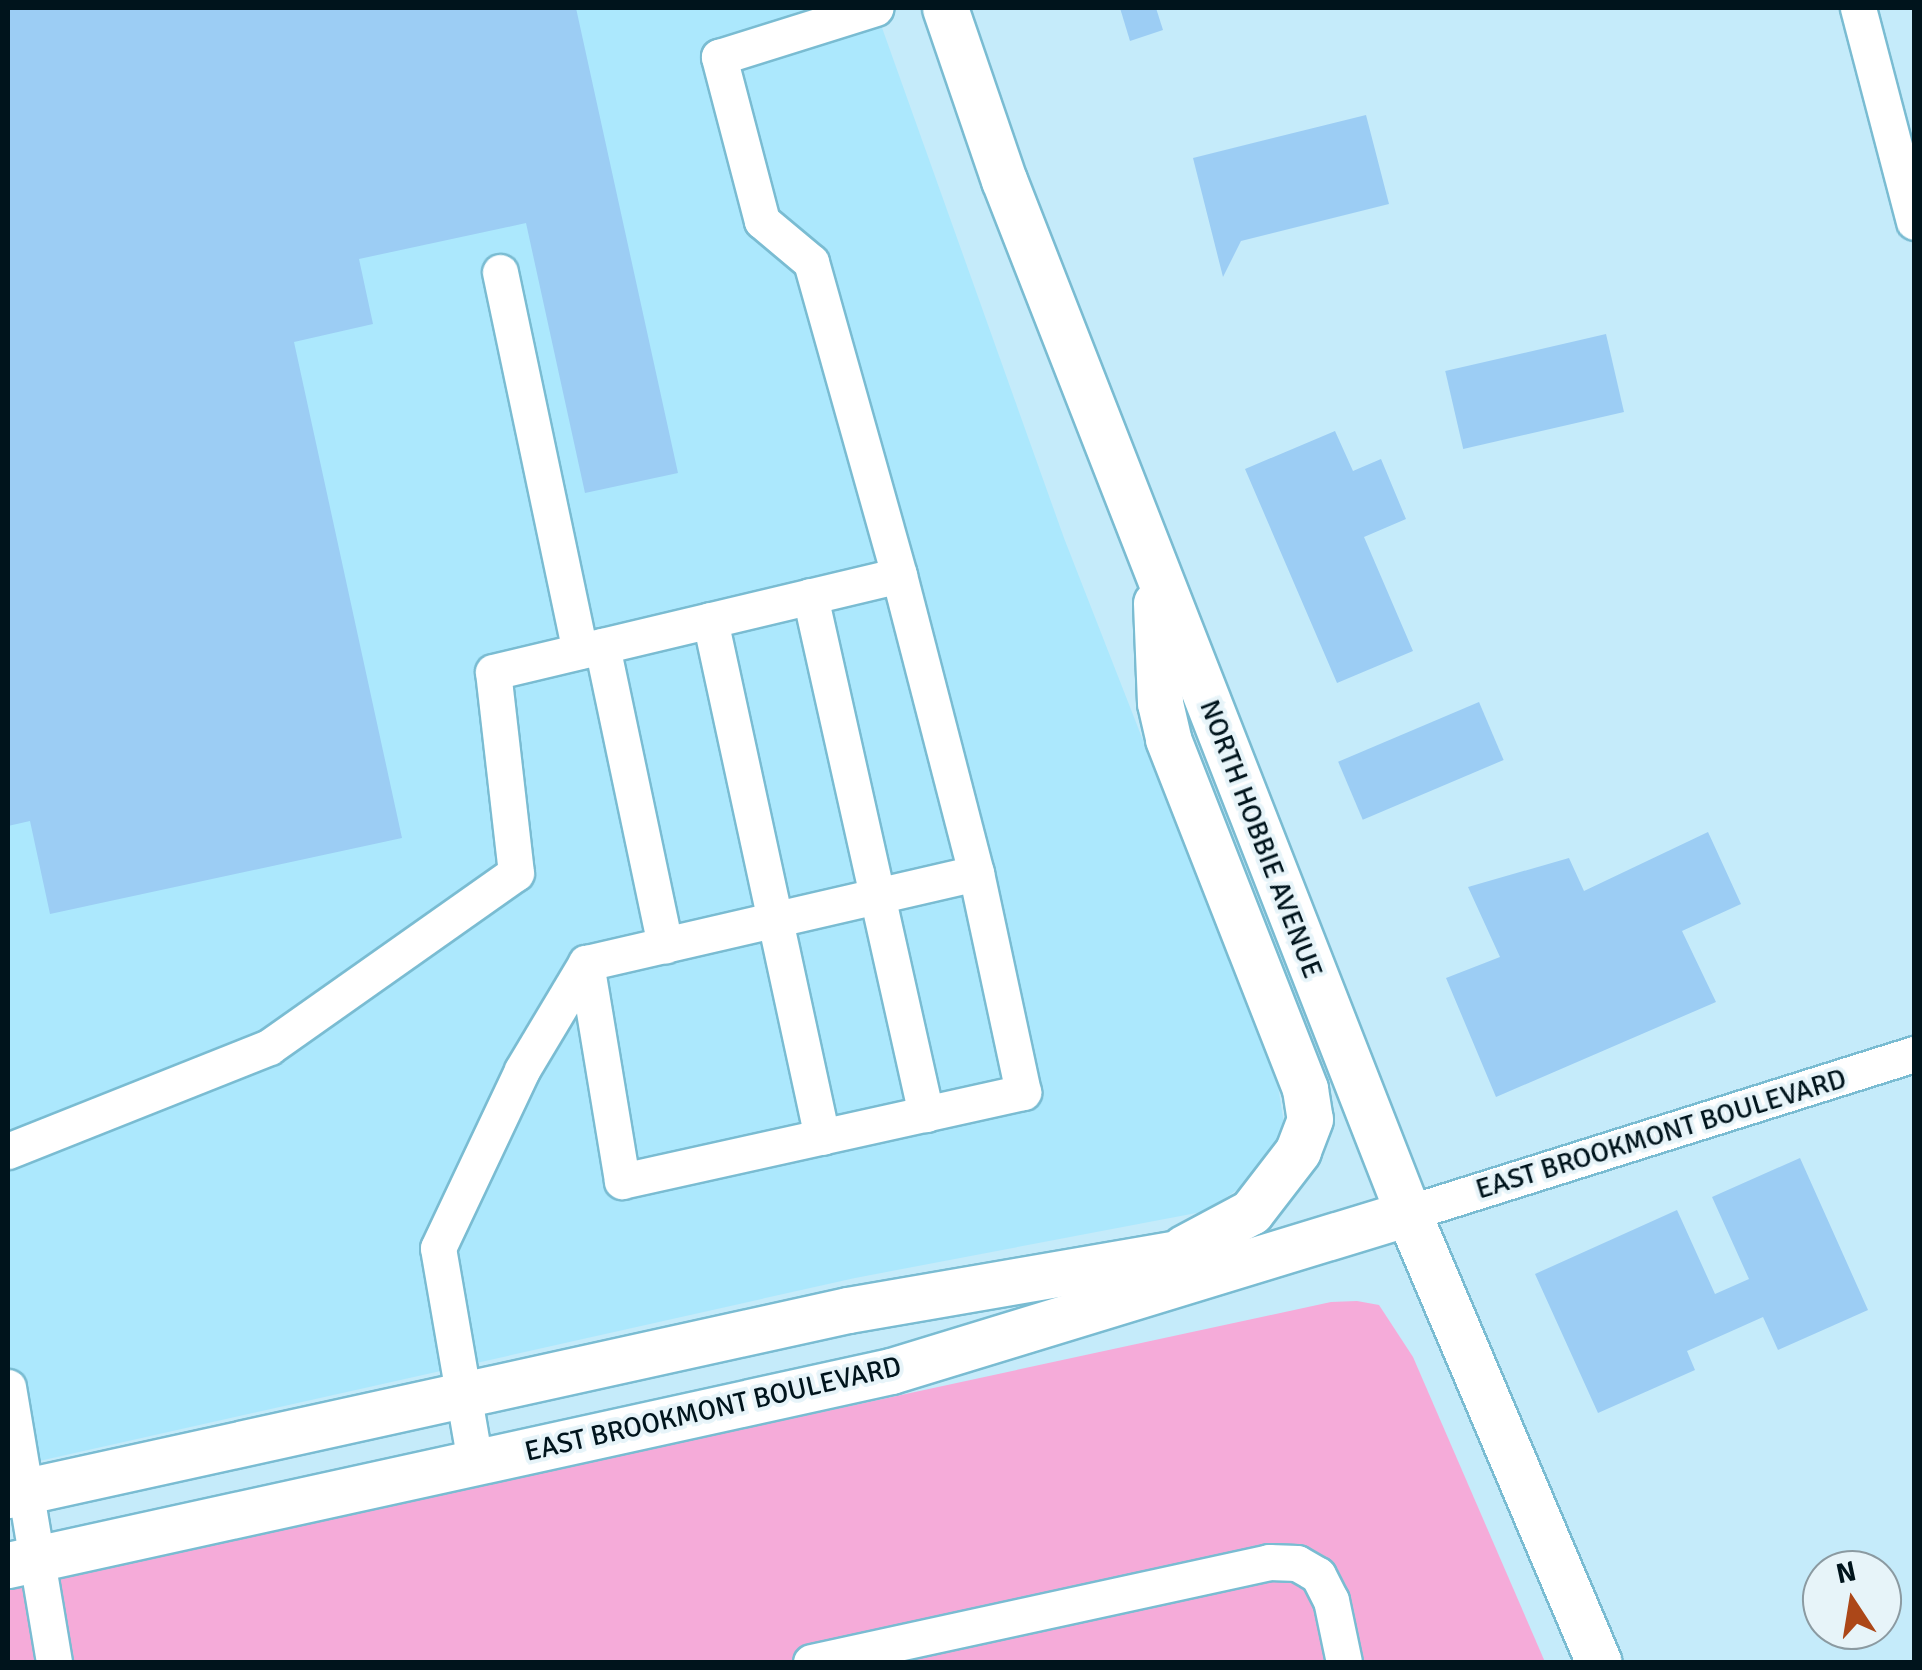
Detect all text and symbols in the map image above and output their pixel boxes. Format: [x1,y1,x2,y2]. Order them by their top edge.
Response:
street label: NORTH HOBBIE AVENUE [1192,695,1330,983]
street label: EAST BROOKMONT BOULEVARD [1472,1062,1850,1206]
street label: EAST BROOKMONT BOULEVARD [521,1349,905,1469]
north arrow [1802,1550,1902,1650]
text: N [1833,1554,1859,1591]

